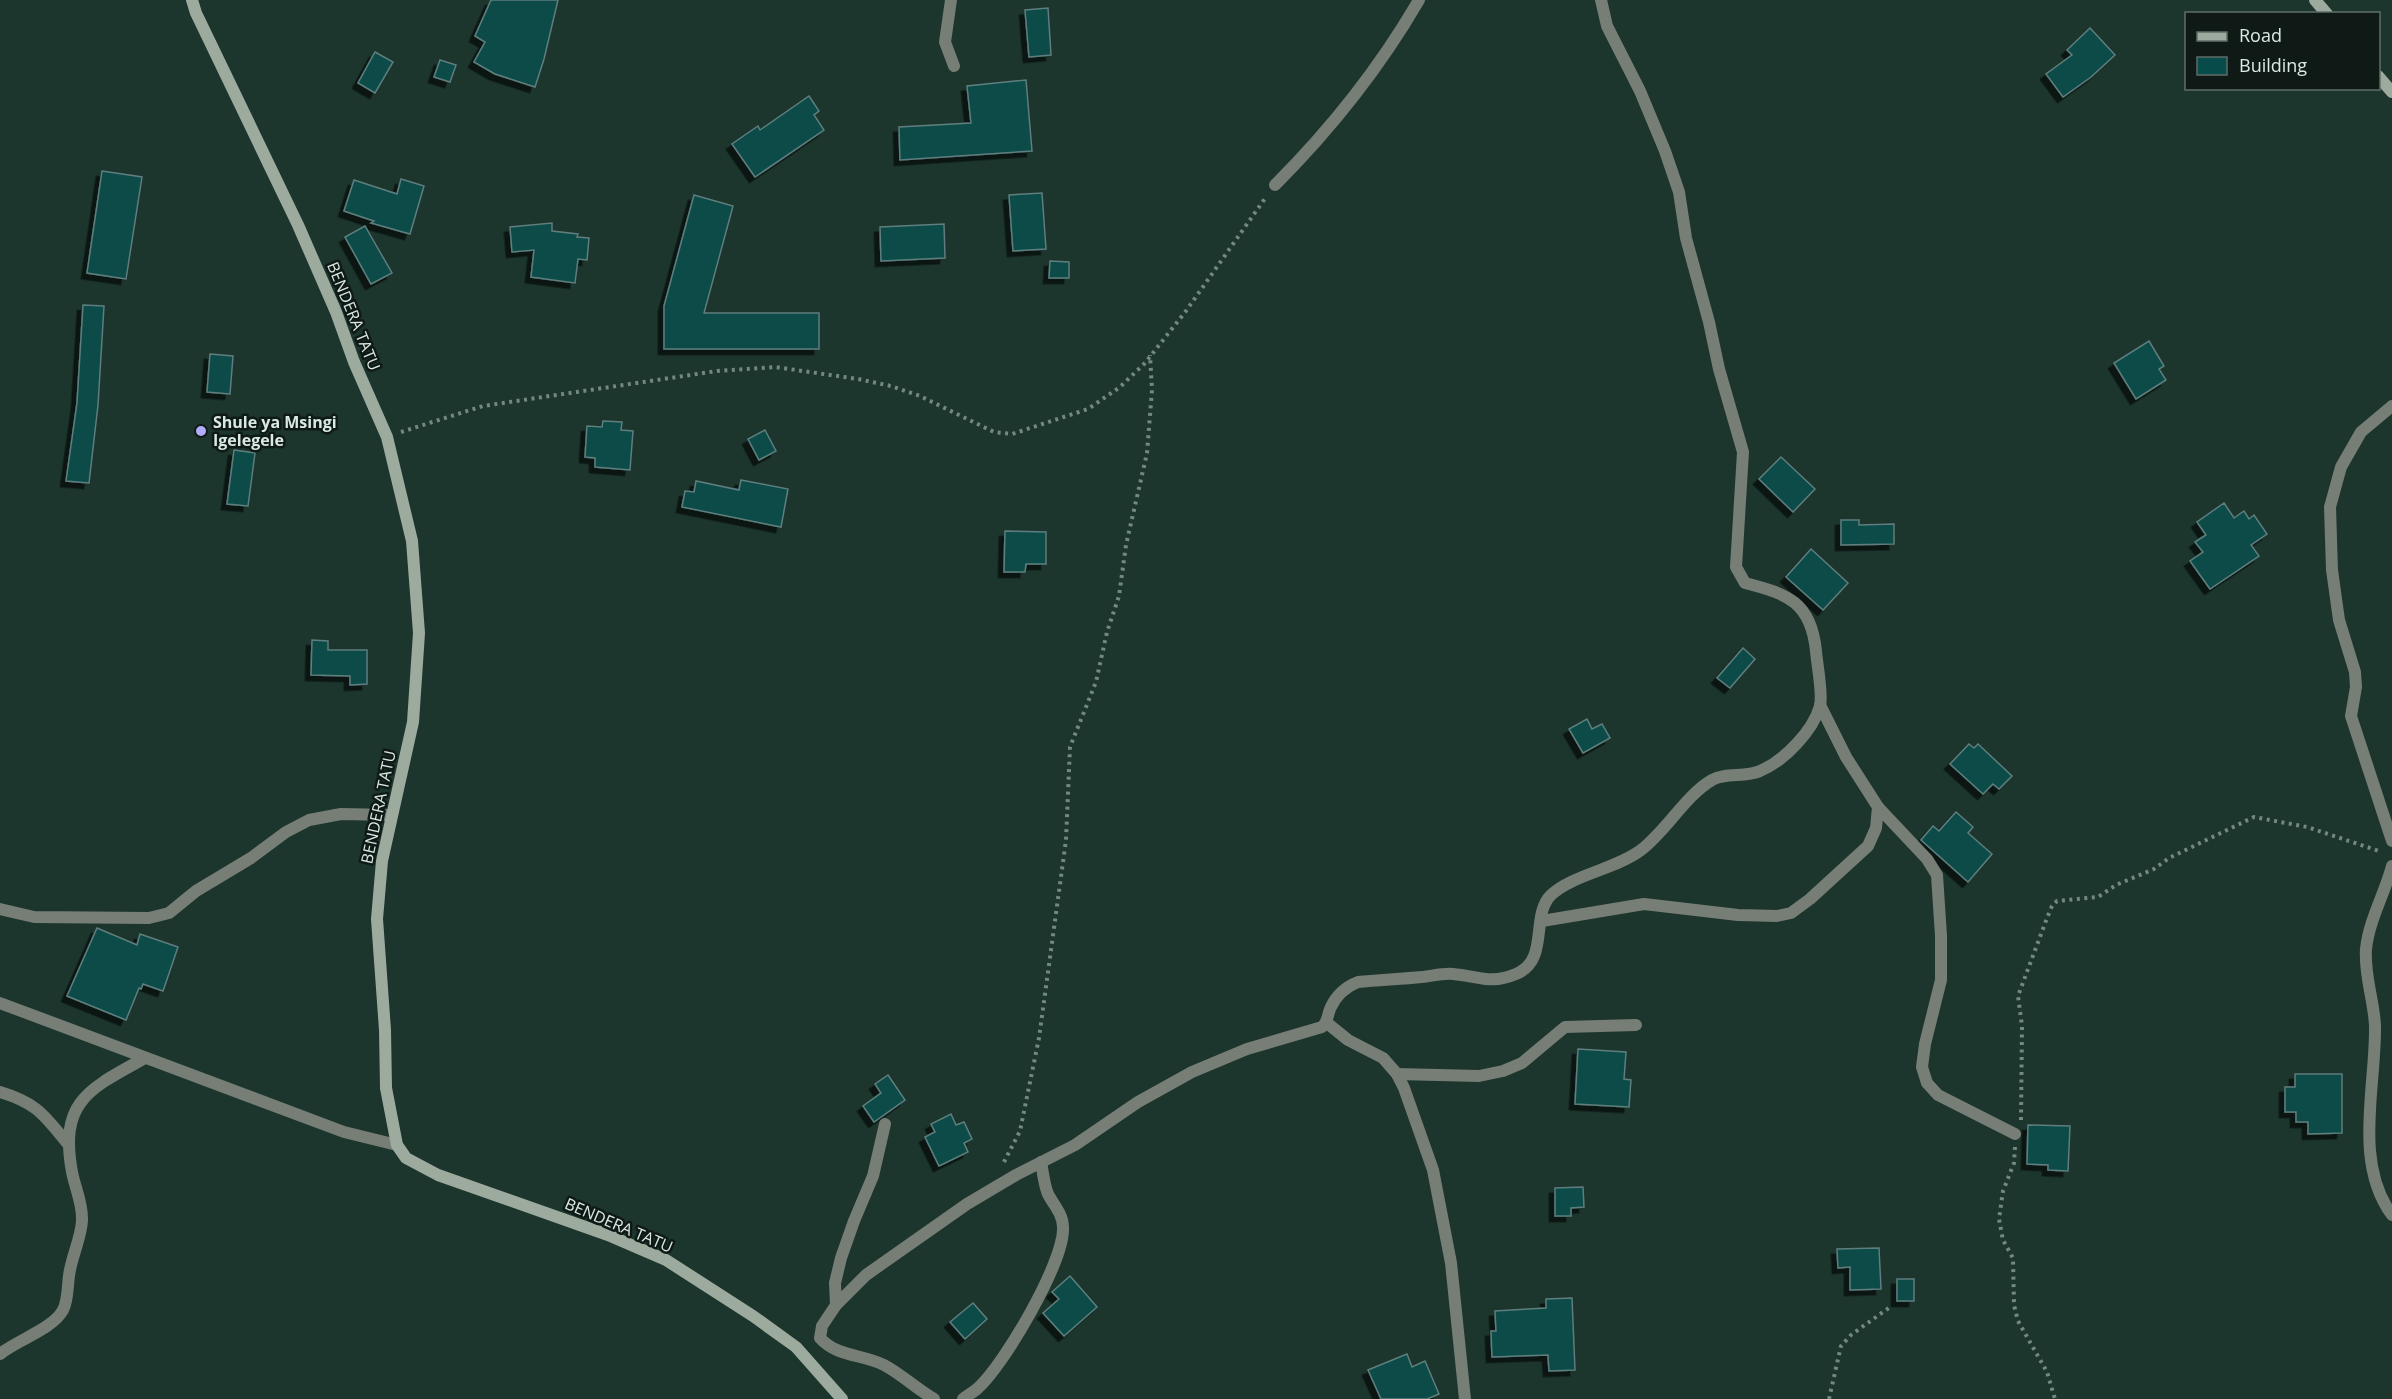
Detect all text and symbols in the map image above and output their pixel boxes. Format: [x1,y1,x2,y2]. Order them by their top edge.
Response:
legend [2185,12,2380,90]
text: Road [2239,23,2282,47]
text: Building [2239,53,2307,77]
street label: BENDERA TATU [322,258,386,374]
place label: Shule ya Msingi Igelegele [213,411,337,451]
marker: Shule ya Msingi Igelegele [194,424,208,438]
street label: BENDERA TATU [355,748,401,866]
street label: BENDERA TATU [562,1192,676,1258]

